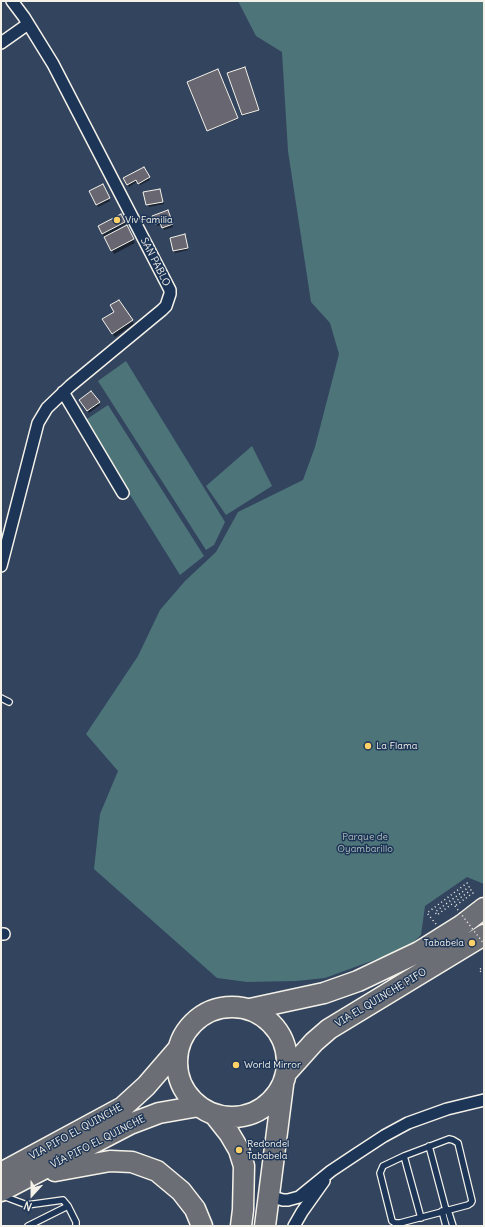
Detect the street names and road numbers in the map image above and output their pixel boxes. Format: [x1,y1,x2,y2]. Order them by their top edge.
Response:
street label: SAN PABLO [138,236,172,288]
street label: VIA EL QUINCHE PIFO [333,966,429,1030]
street label: VIA PIFO EL QUINCHE [27,1101,125,1163]
street label: VÍA PIFO EL QUINCHE [49,1113,147,1171]

